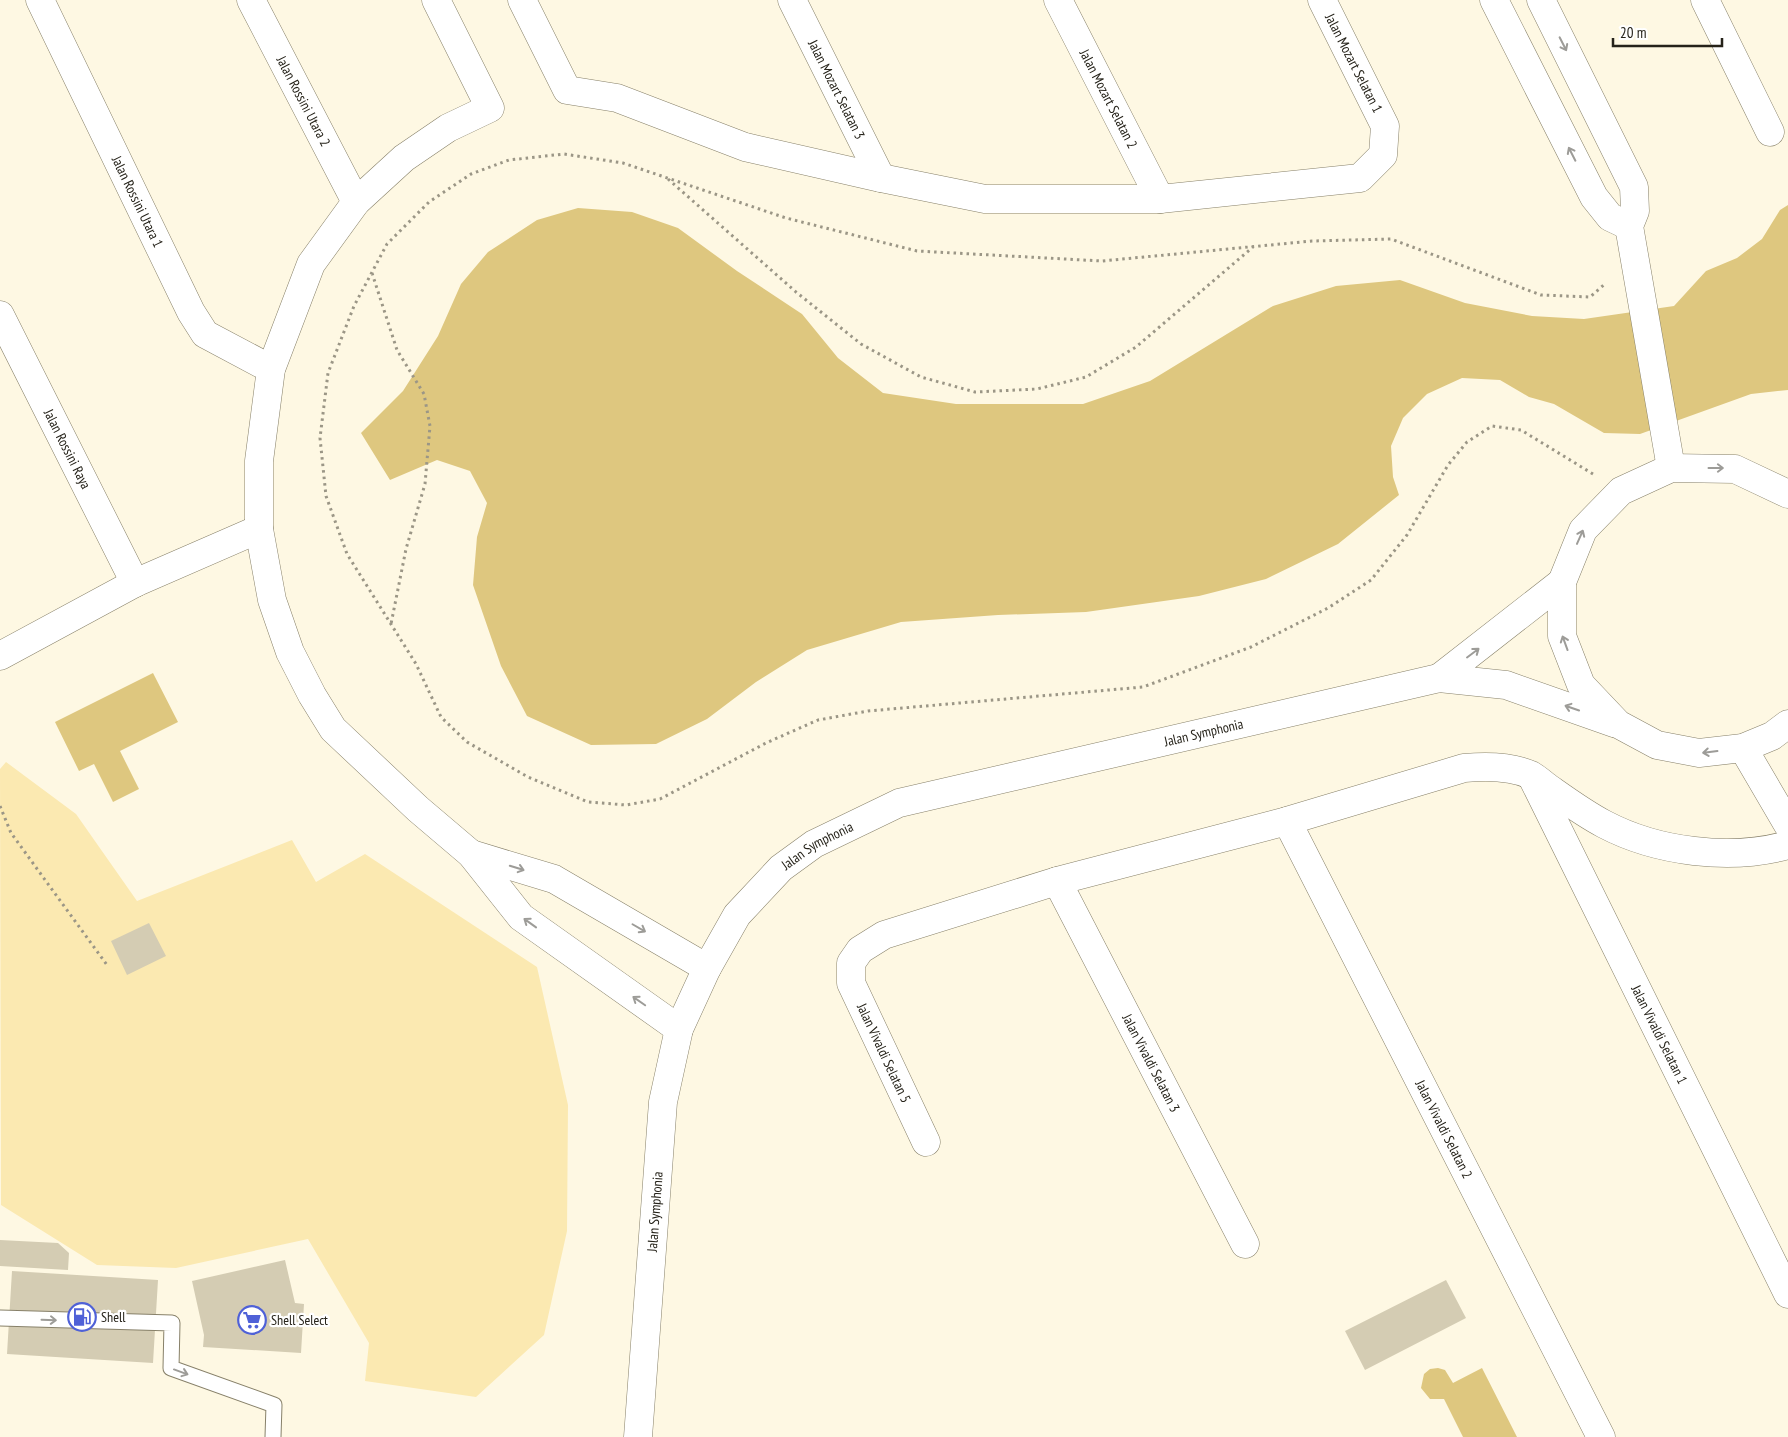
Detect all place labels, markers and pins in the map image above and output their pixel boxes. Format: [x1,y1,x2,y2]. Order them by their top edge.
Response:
fuel station icon: Shell [67,1302,97,1332]
supermarket icon: Shell Select [237,1305,267,1335]
place label: Shell [101,1308,126,1326]
place label: Shell Select [271,1311,328,1329]

